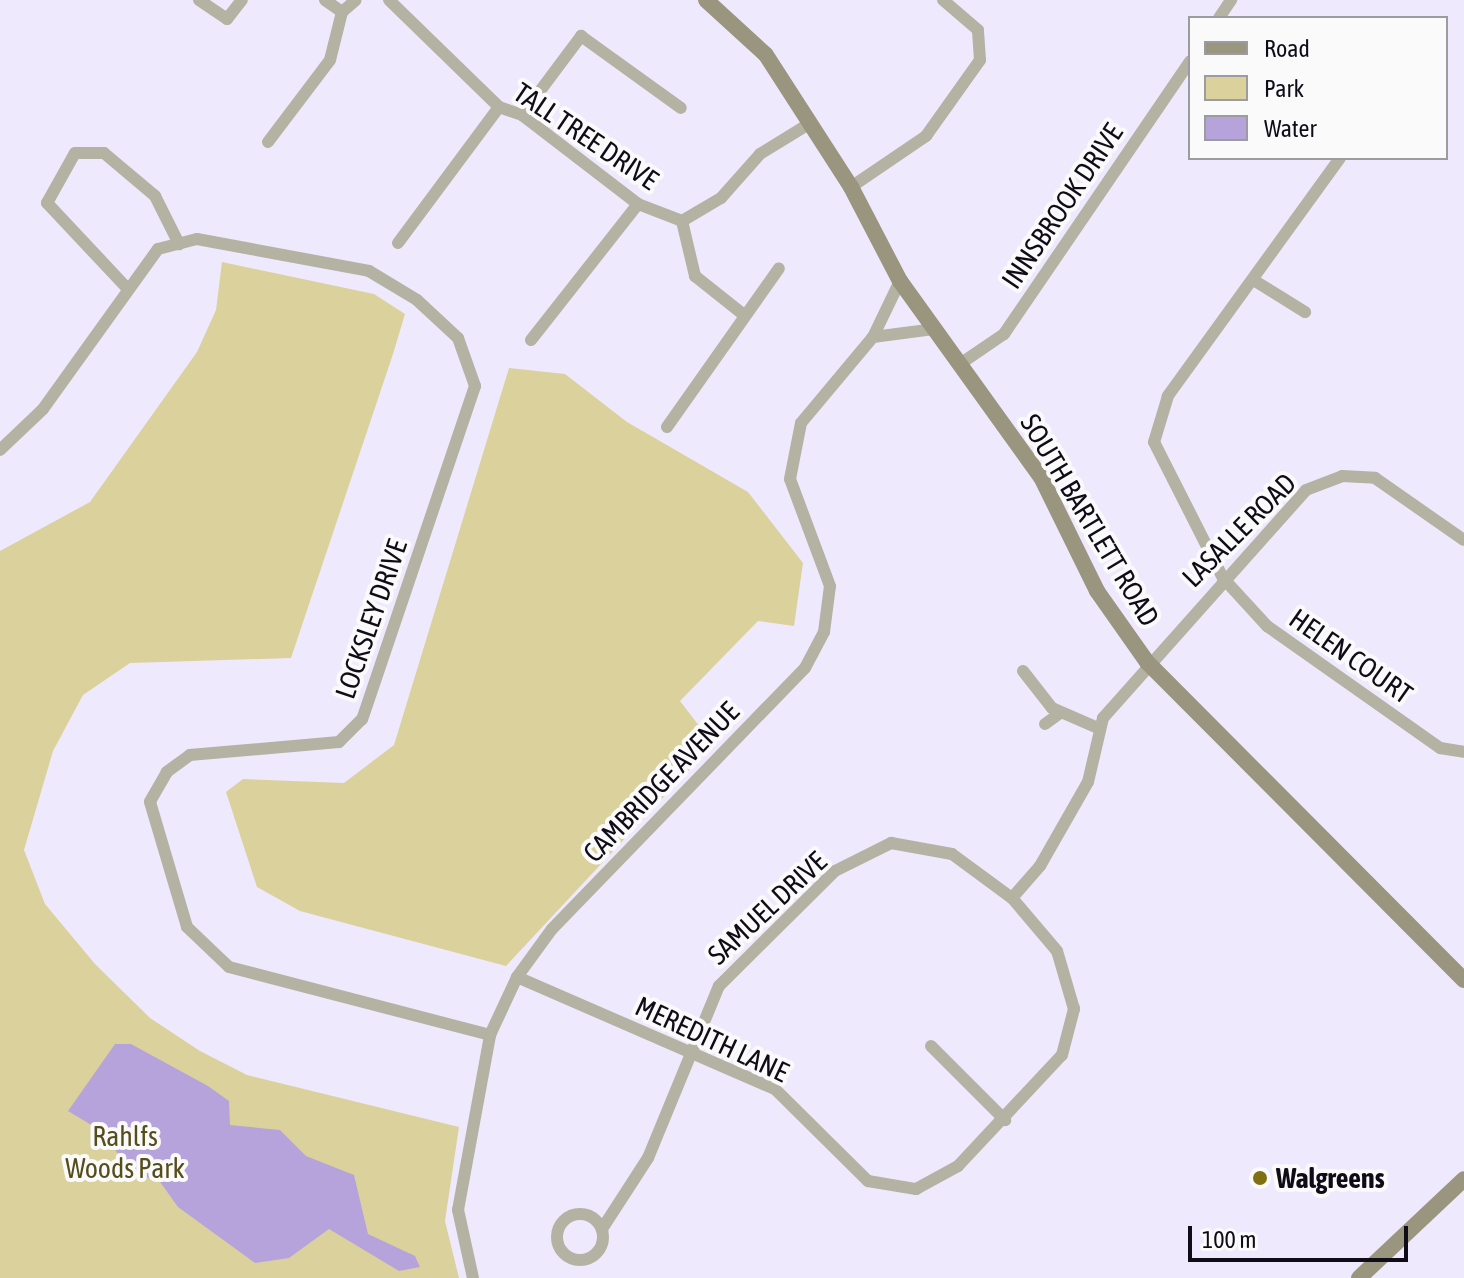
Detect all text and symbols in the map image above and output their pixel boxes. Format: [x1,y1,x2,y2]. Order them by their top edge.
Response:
legend [1188,16,1448,160]
text: Road [1264,35,1310,62]
street label: TALL TREE DRIVE [507,75,665,197]
text: Park [1264,75,1304,102]
text: Water [1264,115,1317,142]
street label: INNSBROOK DRIVE [994,117,1130,295]
street label: SOUTH BARTLETT ROAD [1014,408,1166,632]
street label: LASALLE ROAD [1175,466,1303,594]
street label: LOCKSLEY DRIVE [328,535,414,703]
street label: HELEN COURT [1283,601,1419,711]
street label: CAMBRIDGE AVENUE [576,695,746,869]
street label: SAMUEL DRIVE [701,845,833,971]
street label: MEREDITH LANE [630,989,794,1089]
park label: Rahlfs Woods Park [65,1119,185,1185]
place label: Walgreens [1276,1161,1385,1195]
marker: Walgreens [1251,1169,1269,1187]
scale bar [1192,1210,1412,1260]
text: 100 m [1202,1226,1256,1253]

